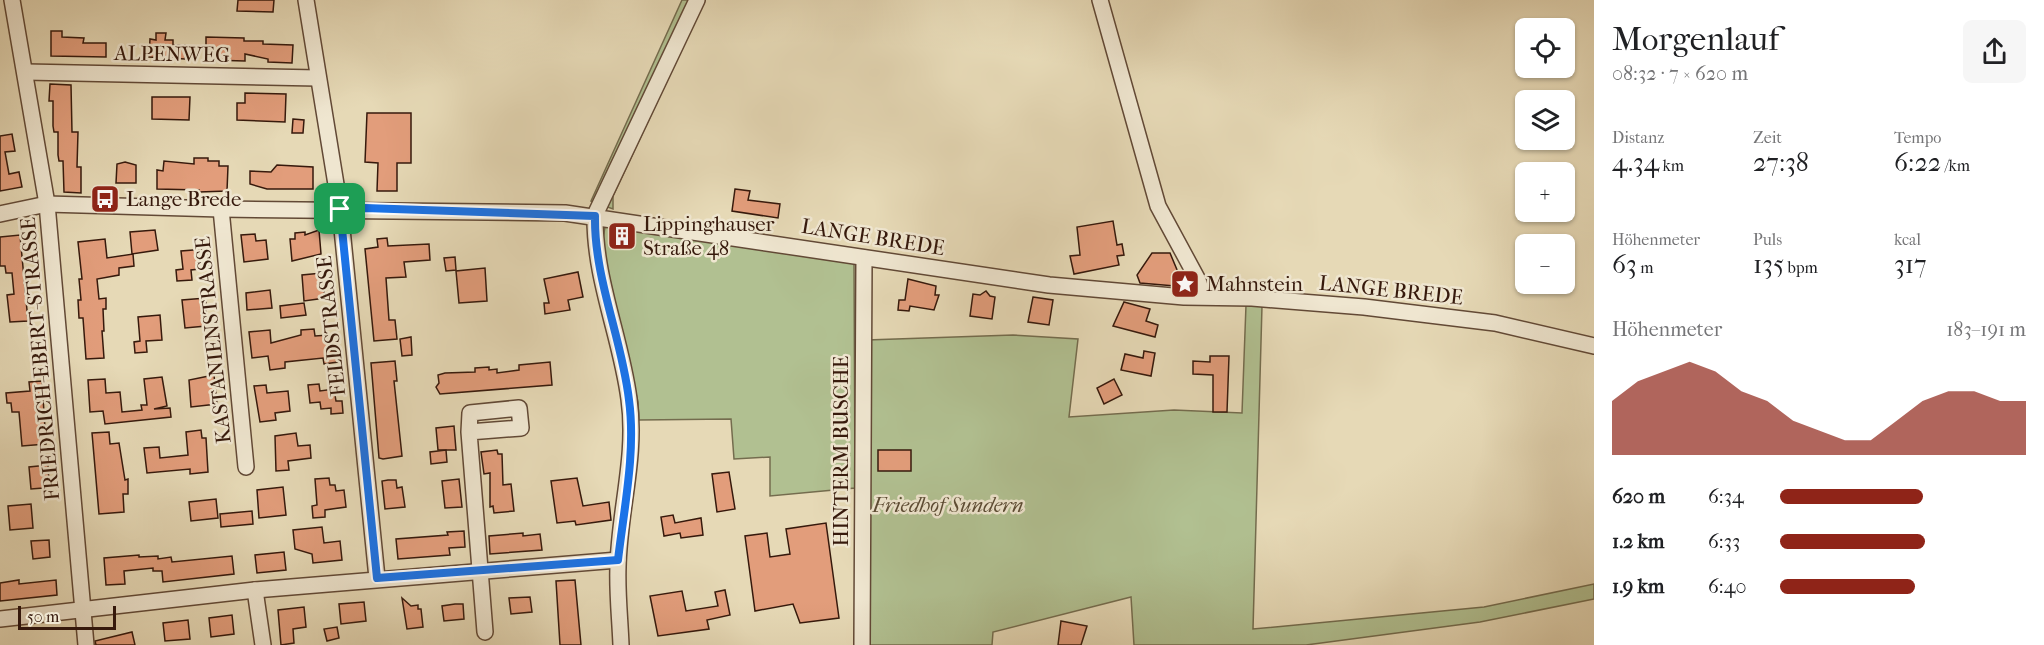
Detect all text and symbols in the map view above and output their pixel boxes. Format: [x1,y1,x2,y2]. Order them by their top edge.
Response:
map controls [1515,18,1575,294]
button: locate [1515,18,1575,78]
text: Morgenlauf [1612,20,1779,59]
button: share [1963,20,2026,83]
street label: ALPENWEG [113,41,230,67]
text: 08:32 · 7 × 620 m [1612,62,1748,85]
button: layers [1515,90,1575,150]
text: Distanz [1612,128,1664,147]
text: Zeit [1753,128,1782,147]
text: Tempo [1894,128,1941,147]
text: 4.34 [1612,147,1659,178]
text: 27:38 [1753,147,1809,178]
text: 6:22 [1894,147,1941,178]
text: km [1659,156,1684,175]
text: /km [1941,156,1970,175]
button: + [1515,162,1575,222]
bus stop icon: Lange Brede [89,183,121,215]
pin [314,183,365,234]
place label: Lange Brede [126,187,241,211]
icon: arrive [323,192,356,225]
place label: Lippinghauser Straße 48 [643,212,775,260]
street label: LANGE BREDE [800,214,947,260]
street label: FRIEDRICH-EBERT-STRASSE [16,216,64,502]
building icon: Lippinghauser Straße 48 [606,220,638,252]
text: Höhenmeter [1612,230,1700,249]
text: Puls [1753,230,1782,249]
text: kcal [1894,230,1921,249]
button: − [1515,234,1575,294]
street label: KASTANIENSTRASSE [190,235,236,445]
text: 63 [1612,249,1637,280]
text: 135 [1753,249,1784,280]
text: 317 [1894,249,1927,280]
street label: FELDSTRASSE [312,254,350,397]
text: m [1637,258,1653,277]
text: bpm [1784,258,1818,277]
place icon: Mahnstein [1169,268,1201,300]
street label: LANGE BREDE [1318,271,1464,310]
place label: Mahnstein [1206,272,1303,296]
text: Höhenmeter [1612,318,1722,341]
text: 183–191 m [1946,318,2026,341]
street label: HINTERM BUSCHE [829,355,853,546]
text: 620 m [1612,485,1665,508]
text: 6:34 [1708,485,1744,508]
park label: Friedhof Sundern [872,493,1024,517]
text: 1.2 km [1612,530,1665,553]
text: 6:33 [1708,530,1740,553]
text: 1.9 km [1612,575,1664,598]
text: 6:40 [1708,575,1747,598]
scale bar [18,603,116,630]
text: 50 m [27,607,59,626]

